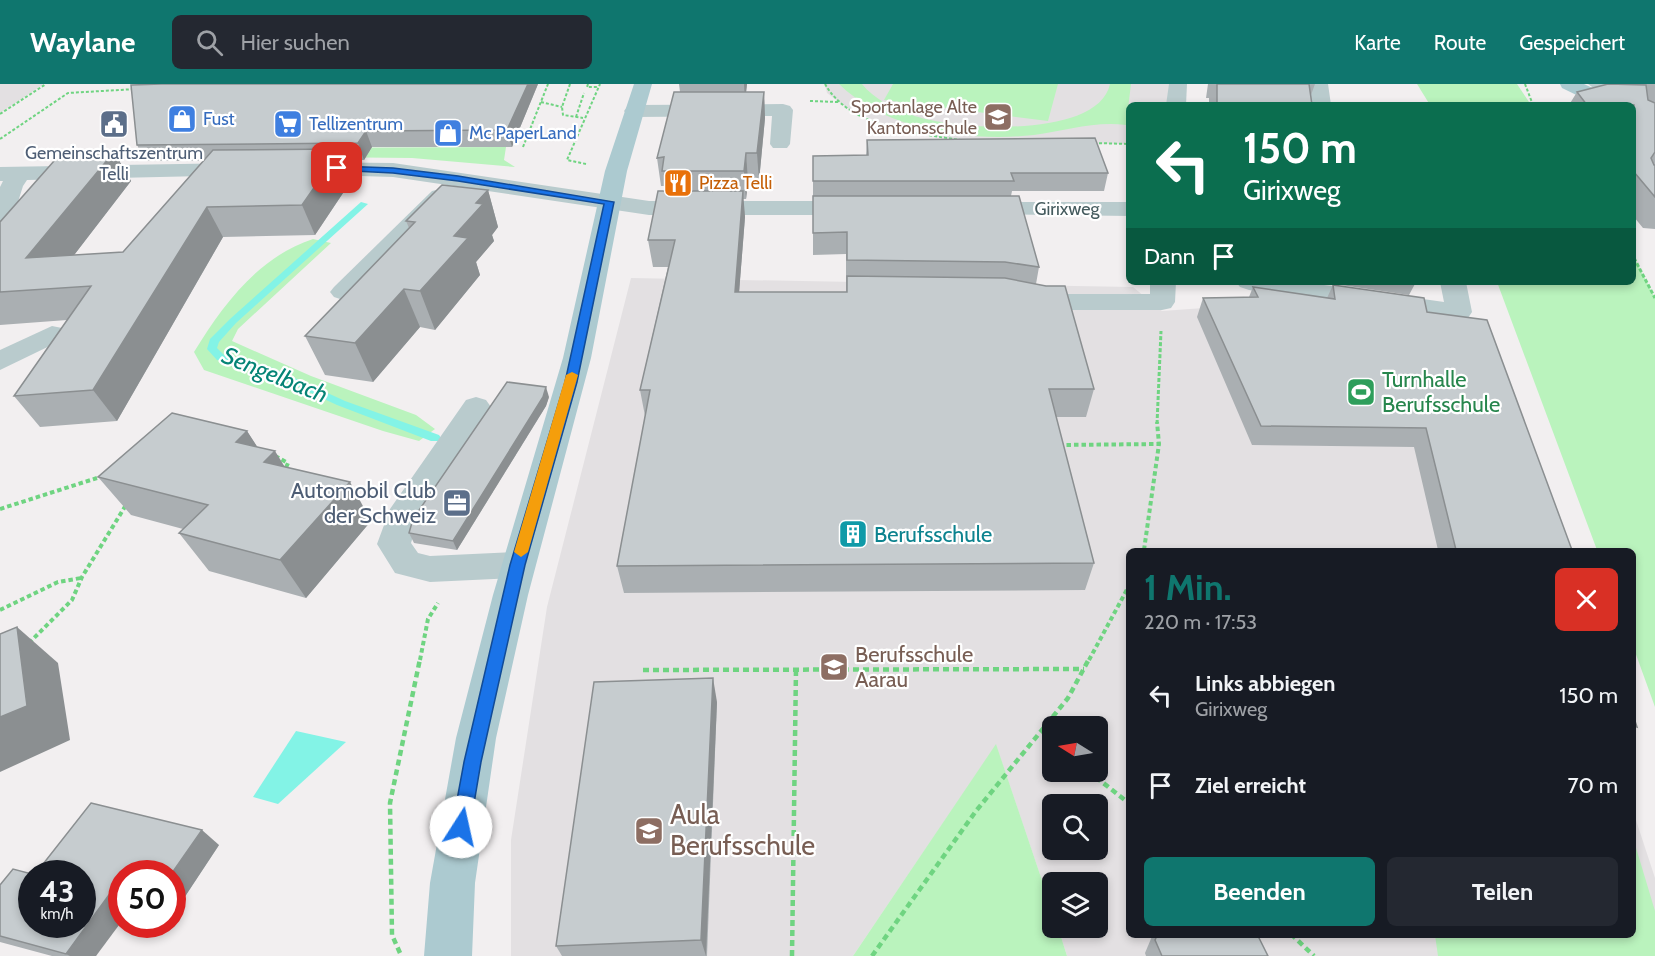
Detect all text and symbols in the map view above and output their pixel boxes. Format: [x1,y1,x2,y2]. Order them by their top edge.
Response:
search box [172,15,592,69]
text: Waylane [30,25,136,59]
icon: search [193,26,226,59]
text: Hier suchen [241,29,350,56]
text: Karte [1354,30,1401,55]
text: Route [1434,30,1486,55]
text: Gespeichert [1519,30,1625,55]
place label: Sportanlage Alte Kantonsschule [851,96,977,139]
school or university icon: Sportanlage Alte Kantonsschule [982,101,1014,133]
shop icon: Fust [166,103,198,135]
public building icon: Gemeinschaftszentrum Telli [98,108,130,140]
place label: Fust [203,108,235,130]
supermarket icon: Tellizentrum [272,108,304,140]
place label: Tellizentrum [309,113,403,135]
shop icon: Mc PaperLand [432,117,464,149]
place label: Mc PaperLand [469,122,577,144]
text: 150 m [1243,122,1357,174]
icon: left [1144,126,1222,204]
place label: Gemeinschaftszentrum Telli [25,142,203,185]
pin [311,142,362,193]
icon: arrive [320,151,353,184]
restaurant icon: Pizza Telli [662,167,694,199]
place label: Pizza Telli [699,172,772,194]
text: Girixweg [1243,174,1340,207]
street label: Girixweg [1035,198,1101,220]
icon: arrive [1207,240,1240,273]
text: Dann [1144,243,1195,270]
water label: Sengelbach [218,340,332,409]
place label: Turnhalle Berufsschule [1382,366,1500,418]
sports icon: Turnhalle Berufsschule [1345,376,1377,408]
place label: Automobil Club der Schweiz [291,477,436,529]
office icon: Automobil Club der Schweiz [441,487,473,519]
building icon: Berufsschule [837,518,869,550]
place label: Berufsschule [874,521,992,548]
text: 1 Min. [1144,565,1232,609]
button: close [1555,568,1618,631]
text: 220 m · 17:53 [1144,610,1257,634]
place label: Berufsschule Aarau [855,641,973,693]
school or university icon: Berufsschule Aarau [818,651,850,683]
text: Links abbiegen [1195,670,1335,697]
icon: left [1144,679,1177,712]
text: 150 m [1559,682,1618,709]
text: Girixweg [1195,697,1267,721]
north arrow [1042,716,1108,782]
map controls [1042,716,1108,938]
icon: arrive [1144,769,1177,802]
text: Ziel erreicht [1195,772,1306,799]
text: 70 m [1568,772,1618,799]
button: search [1042,794,1108,860]
position arrow [429,795,493,859]
place label: Aula Berufsschule [670,798,815,862]
school or university icon: Aula Berufsschule [633,815,665,847]
button: Beenden [1144,857,1375,926]
button: Teilen [1387,857,1618,926]
speed limit sign: 50 [108,860,186,938]
button: layers [1042,872,1108,938]
text: 43 [40,873,74,910]
text: km/h [41,905,73,923]

